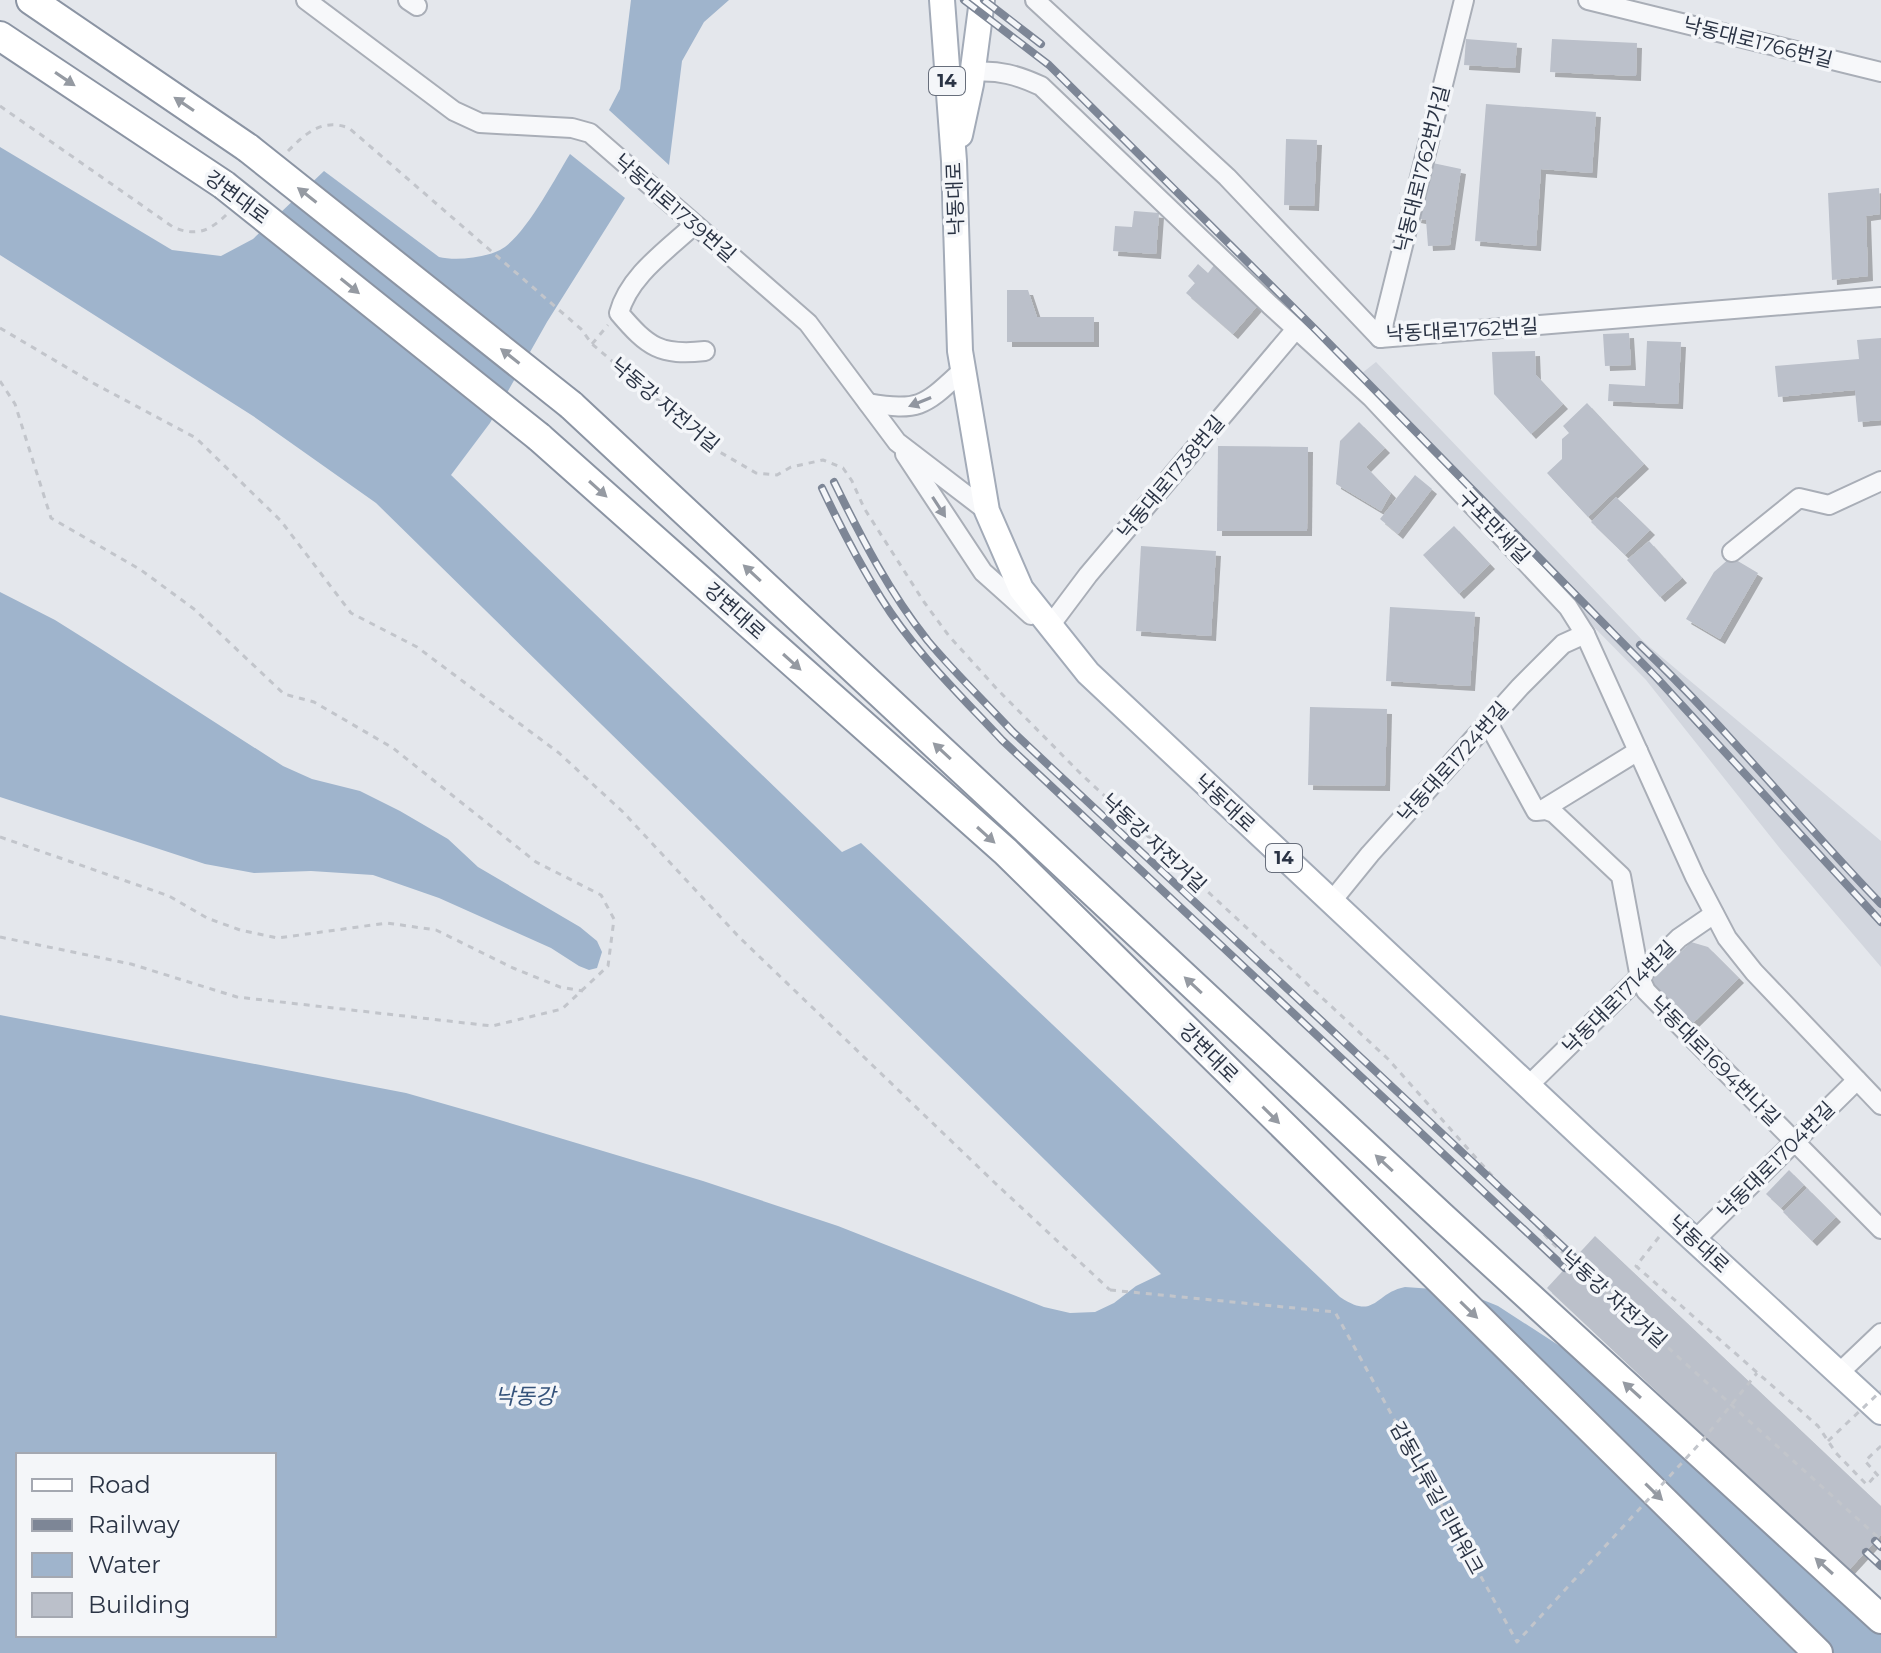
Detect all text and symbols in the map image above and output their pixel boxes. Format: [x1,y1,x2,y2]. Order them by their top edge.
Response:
street label: 낙동대로1766번길 [1681,12,1835,72]
road number: 14 [929,67,965,95]
one-way arrow [55,71,76,86]
street label: 낙동대로1762번가길 [1390,83,1454,255]
one-way arrow [173,97,194,112]
street label: 낙동대로1739번길 [610,149,740,267]
street label: 낙동대로 [942,162,968,236]
street label: 강변대로 [200,165,274,229]
one-way arrow [297,187,317,203]
one-way arrow [340,277,360,294]
street label: 낙동대로1762번길 [1385,314,1539,346]
one-way arrow [500,349,520,365]
street label: 낙동강 자전거길 [606,353,724,457]
one-way arrow [908,396,932,409]
street label: 낙동대로1738번길 [1113,411,1229,543]
one-way arrow [587,480,607,497]
street label: 구포만세길 [1453,486,1535,568]
one-way arrow [932,496,946,518]
one-way arrow [742,565,761,583]
street label: 강변대로 [700,577,770,645]
one-way arrow [782,652,801,670]
street label: 낙동대로1724번길 [1393,697,1513,827]
one-way arrow [933,742,952,760]
street label: 낙동대로 [1190,769,1260,837]
street label: 낙동강 자전거길 [1097,789,1211,897]
one-way arrow [977,825,996,843]
road number: 14 [1266,844,1302,872]
street label: 낙동대로1714번길 [1557,935,1681,1059]
one-way arrow [1184,977,1203,995]
street label: 낙동대로1694번나길 [1645,991,1785,1131]
street label: 강변대로 [1174,1018,1244,1088]
street label: 낙동대로1704번길 [1713,1097,1839,1223]
one-way arrow [1261,1105,1280,1124]
one-way arrow [1374,1154,1393,1172]
street label: 낙동대로 [1664,1210,1734,1278]
street label: 낙동강 자전거길 [1556,1245,1672,1353]
one-way arrow [1459,1300,1478,1319]
one-way arrow [1622,1382,1641,1400]
water label: 낙동강 [495,1383,558,1410]
street label: 감동나루길 리버워크 [1385,1417,1489,1579]
legend [16,1453,276,1637]
text: Road [88,1470,151,1499]
one-way arrow [1644,1482,1663,1501]
text: Railway [88,1510,180,1539]
text: Water [88,1550,161,1579]
one-way arrow [1814,1557,1833,1575]
text: Building [88,1590,191,1619]

